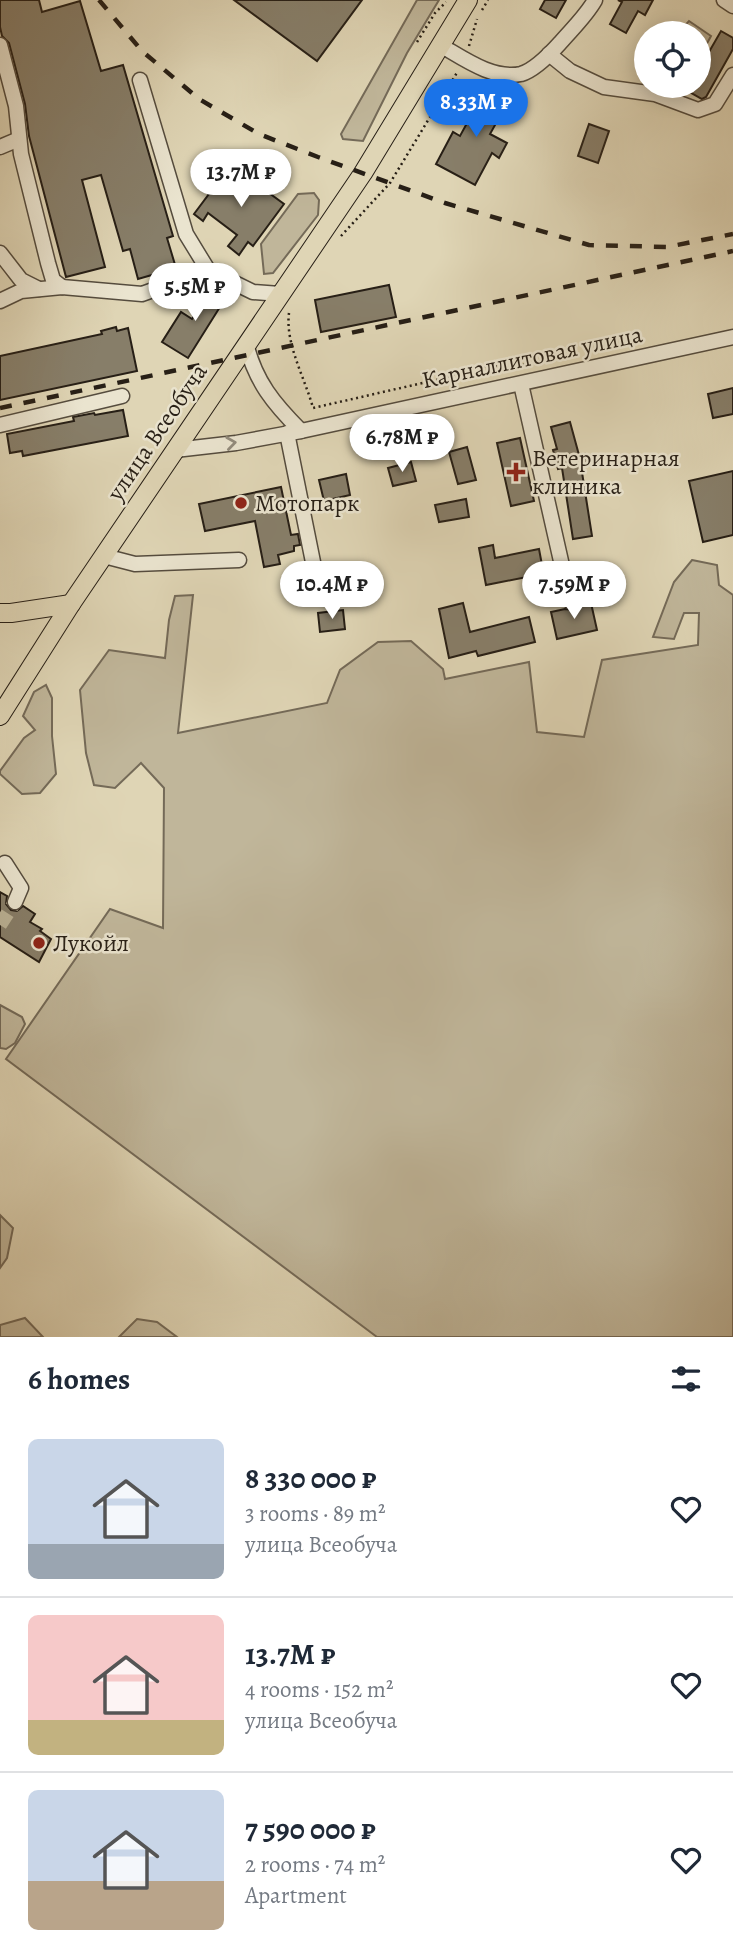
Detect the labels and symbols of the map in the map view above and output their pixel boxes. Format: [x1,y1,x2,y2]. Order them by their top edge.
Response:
pin: 8.33M ₽ [411,80,541,139]
pin: 13.7M ₽ [176,150,306,209]
pin: 5.5M ₽ [138,264,252,323]
street label: Карналлитовая улица [419,318,645,396]
street label: улица Всеобуча [99,357,215,508]
pin: 6.78M ₽ [337,414,467,474]
one-way arrow [225,436,237,451]
place label: Ветеринарная клиника [532,442,680,502]
marker: Ветеринарная клиника [506,462,526,482]
place label: Мотопарк [255,487,360,519]
marker: Мотопарк [233,495,249,511]
pin: 10.4M ₽ [267,562,397,621]
pin: 7.59M ₽ [509,562,639,621]
place label: Лукойл [53,927,129,959]
marker: Лукойл [31,935,47,951]

